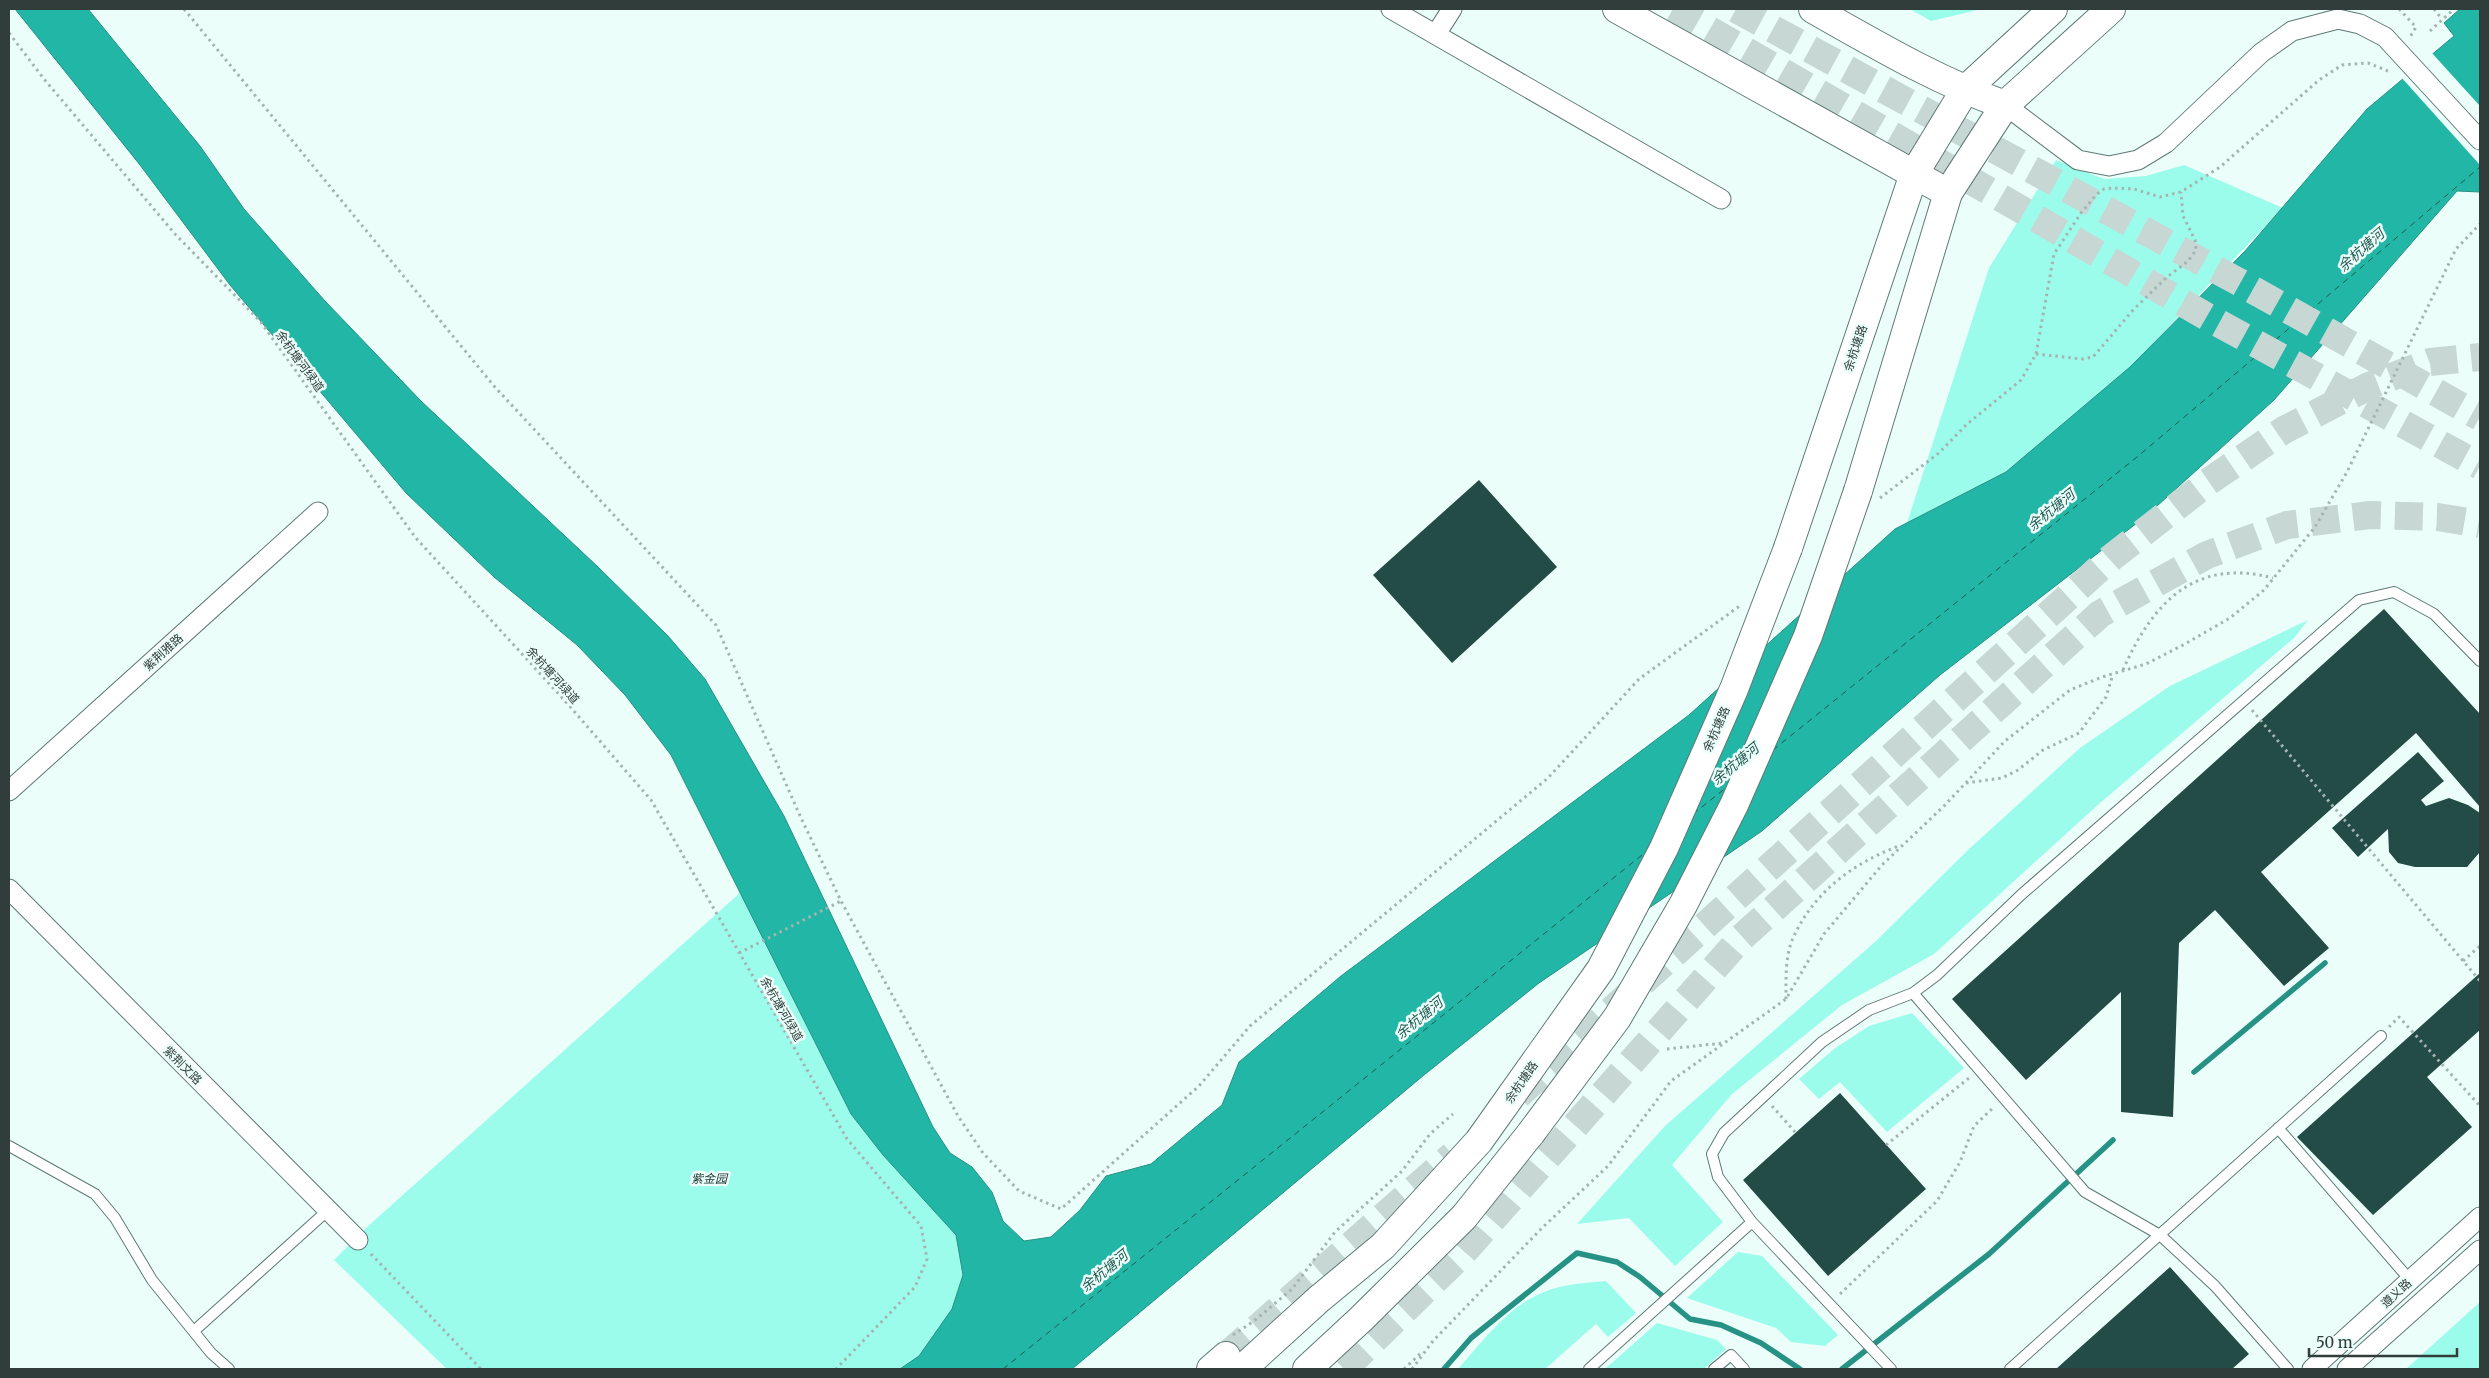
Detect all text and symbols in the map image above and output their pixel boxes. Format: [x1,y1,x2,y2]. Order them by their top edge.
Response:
water label: 余杭塘河 [2334,223,2390,275]
street label: 余杭塘路 [1840,323,1870,373]
street label: 余杭塘河绿道 [273,327,327,395]
water label: 余杭塘河 [2024,483,2081,535]
street label: 紫荆雅路 [140,630,186,674]
street label: 余杭塘河绿道 [523,643,583,707]
street label: 余杭塘路 [1699,704,1733,754]
water label: 余杭塘河 [1708,737,1765,789]
street label: 余杭塘河绿道 [758,974,806,1044]
water label: 余杭塘河 [1392,991,1449,1043]
street label: 紫荆文路 [161,1043,205,1087]
street label: 余杭塘路 [1501,1058,1541,1106]
park label: 紫金园 [691,1171,729,1186]
water label: 余杭塘河 [1077,1244,1134,1296]
street label: 遵义路 [2378,1275,2414,1311]
scale bar [2309,1326,2456,1358]
text: 50 m [2316,1333,2353,1352]

